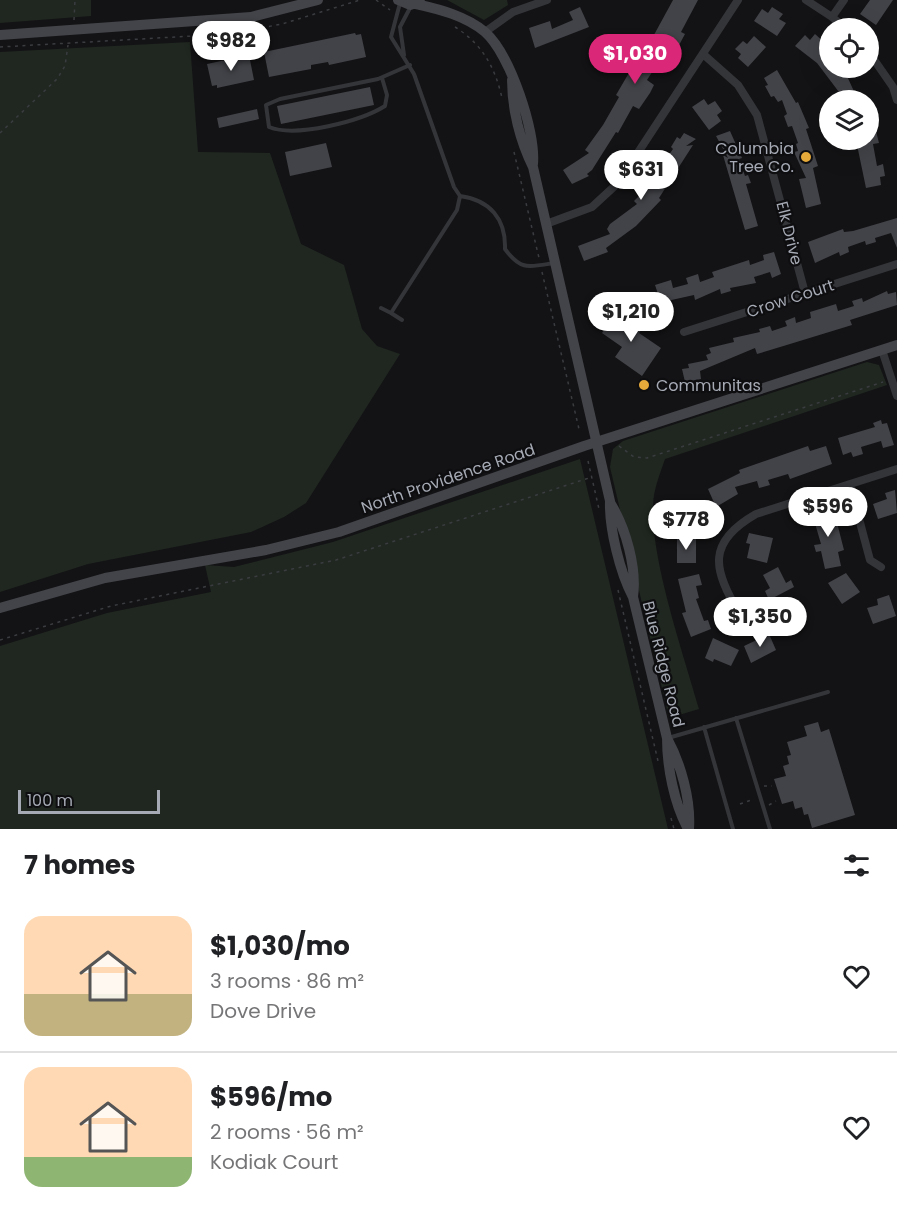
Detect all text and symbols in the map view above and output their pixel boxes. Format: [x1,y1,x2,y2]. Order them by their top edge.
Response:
map controls [819,18,879,150]
button: locate [819,18,879,78]
pin: $982 [195,21,267,72]
text: $982 [206,26,256,54]
pin: $1,030 [586,34,684,85]
text: $1,030 [603,39,667,67]
button: layers [819,90,879,150]
place label: Columbia Tree Co. [715,137,794,178]
pin: $631 [605,150,677,201]
marker: Columbia Tree Co. [799,150,813,164]
text: $631 [618,155,664,183]
street label: Elk Drive [771,199,809,267]
street label: Crow Court [744,273,837,323]
pin: $1,210 [582,292,680,343]
text: $1,210 [602,297,660,325]
place label: Communitas [656,374,761,397]
marker: Communitas [637,378,651,392]
street label: North Providence Road [358,438,538,519]
pin: $596 [792,487,864,538]
text: $596 [802,492,854,520]
pin: $778 [650,500,722,551]
text: $778 [662,505,710,533]
pin: $1,350 [711,597,809,648]
street label: Blue Ridge Road [637,599,690,730]
text: $1,350 [728,602,792,630]
scale bar [18,787,160,814]
text: 100 m [27,789,73,812]
text: 7 homes [24,847,136,883]
icon: filters [840,849,873,882]
text: $1,030/mo [210,928,350,964]
icon: home [72,940,144,1012]
icon: heart [840,960,873,993]
text: 3 rooms · 86 m² [210,967,364,995]
text: Dove Drive [210,997,316,1025]
text: $596/mo [210,1079,332,1115]
icon: home [72,1091,144,1163]
icon: heart [840,1111,873,1144]
text: 2 rooms · 56 m² [210,1118,364,1146]
text: Kodiak Court [210,1148,338,1176]

